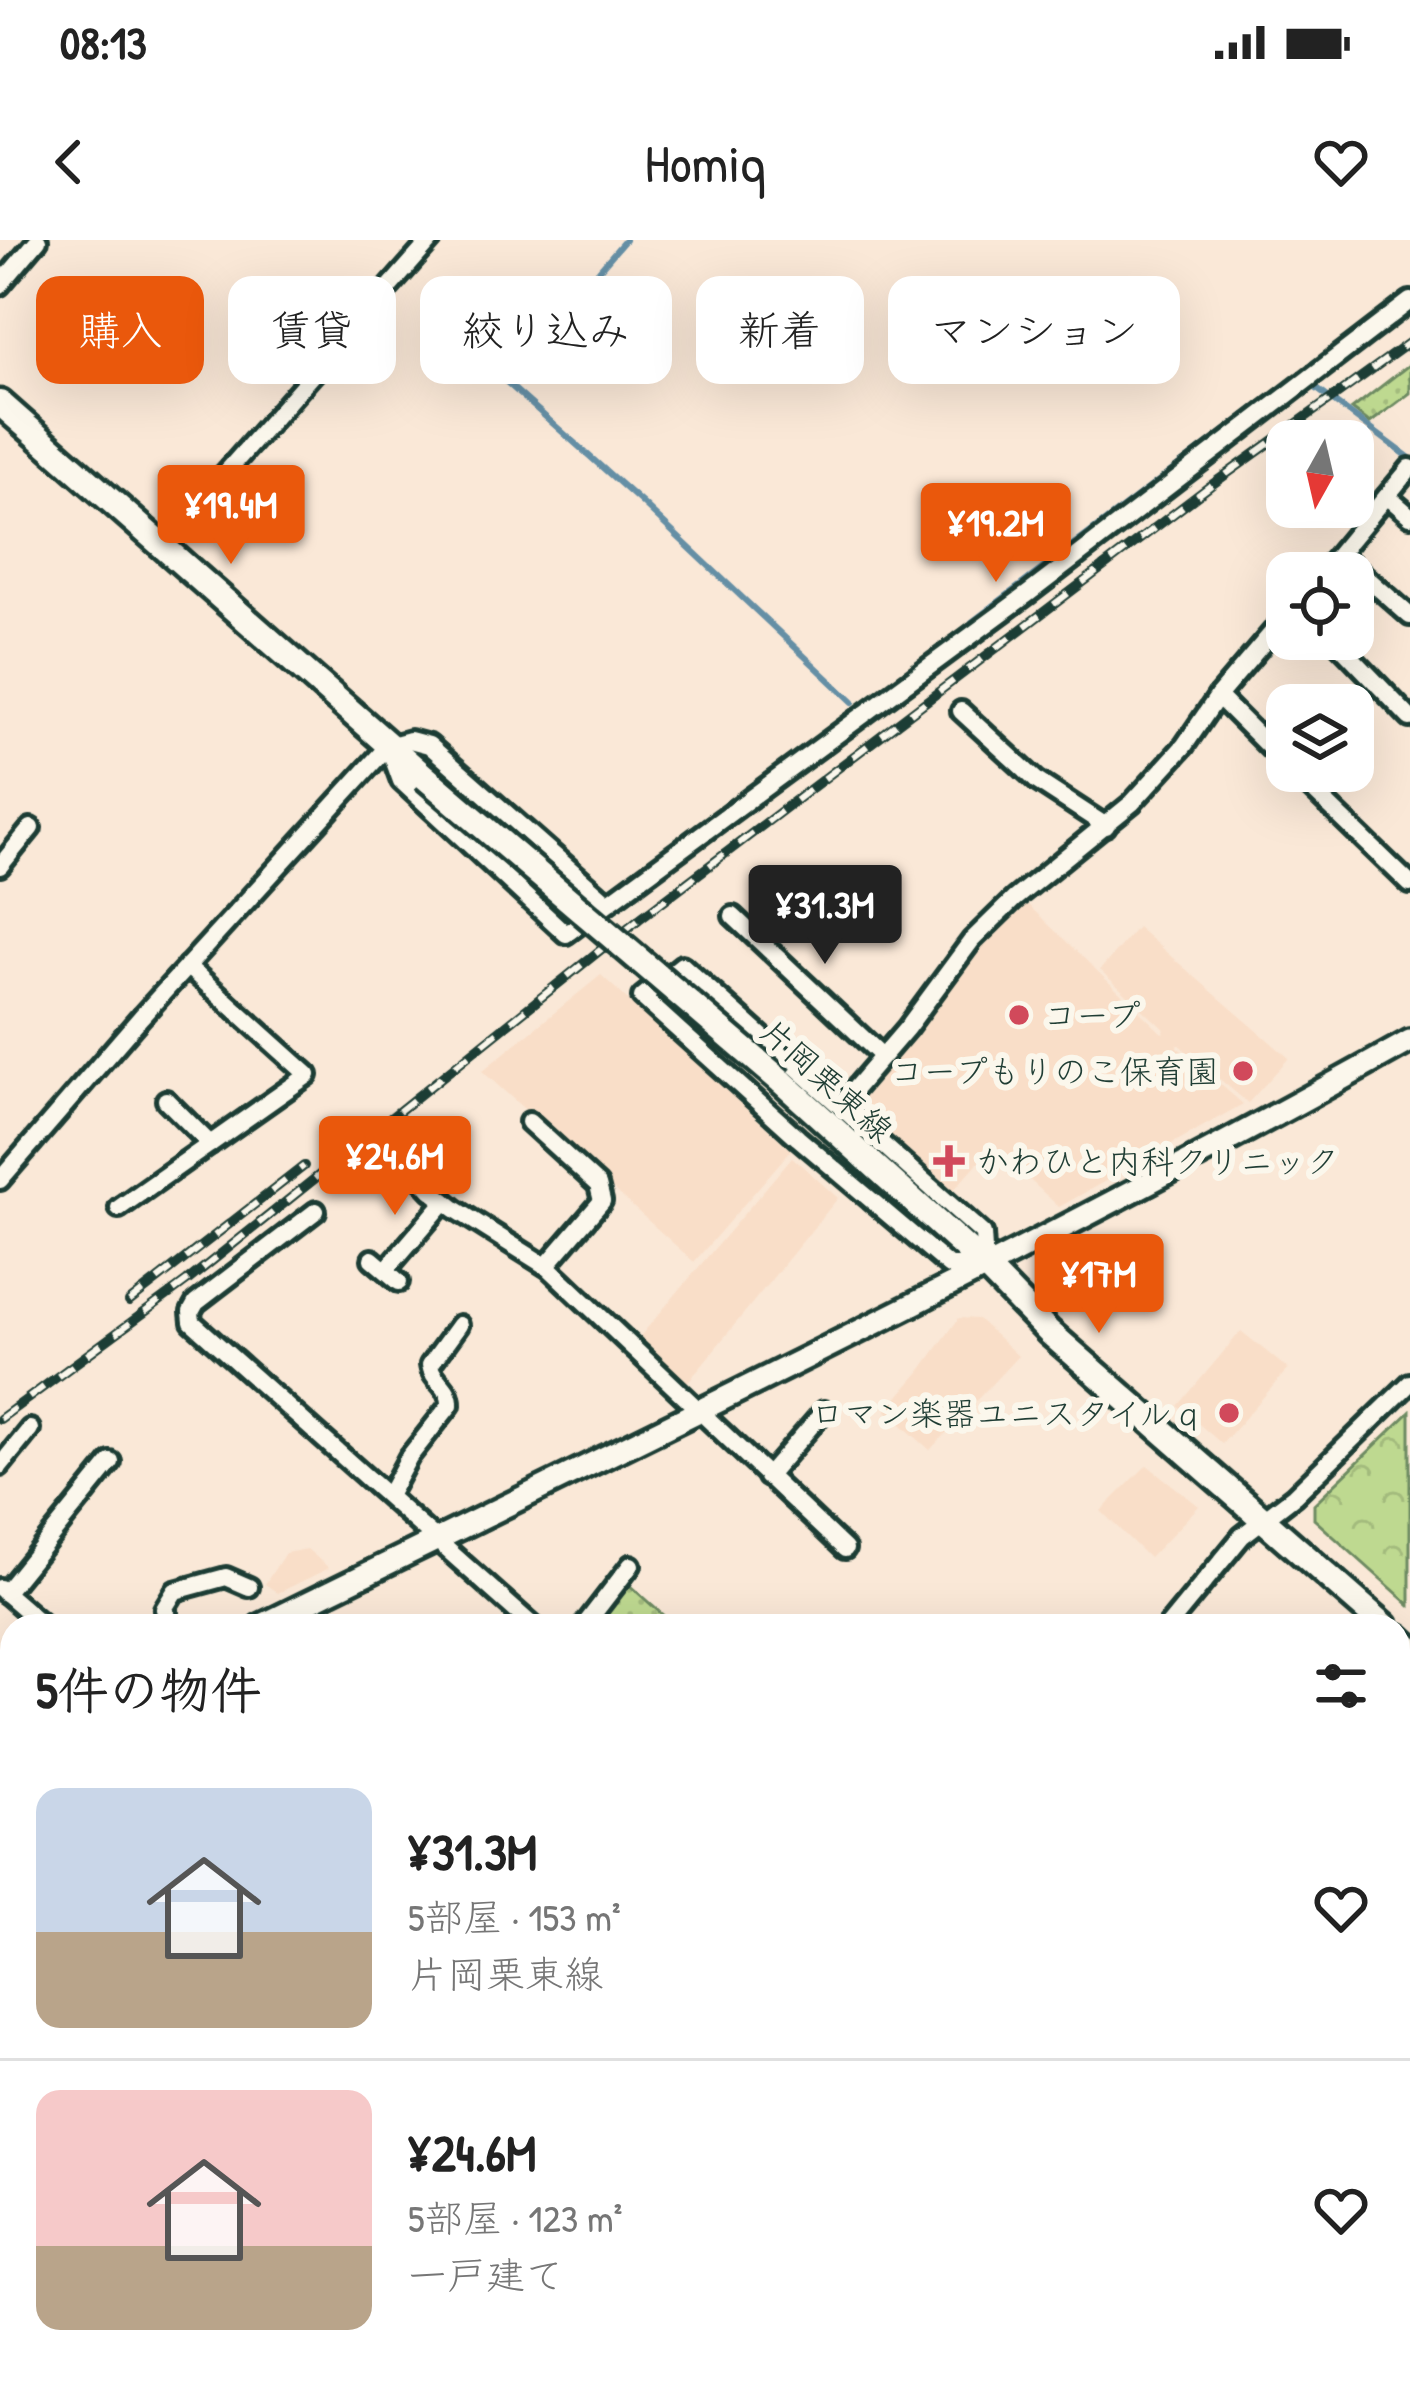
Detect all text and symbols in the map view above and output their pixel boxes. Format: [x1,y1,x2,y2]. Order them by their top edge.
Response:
text: 08:13 [60,12,147,73]
text: Homiq [645,126,765,199]
icon: back [36,129,102,195]
icon: heart [1308,129,1374,195]
chip: 購入 [36,276,204,384]
chip: 賃貸 [228,276,396,384]
chip: 絞り込み [420,276,672,384]
chip: 新着 [696,276,864,384]
chip: マンション [888,276,1180,384]
north arrow [1266,420,1374,528]
map controls [1266,420,1374,792]
pin: ¥19.4M [133,465,329,567]
text: ¥19.4M [185,477,277,530]
pin: ¥19.2M [898,483,1094,585]
text: ¥19.2M [948,495,1044,548]
button: locate [1266,552,1374,660]
button: layers [1266,684,1374,792]
pin: ¥31.3M [727,865,923,967]
text: ¥31.3M [776,877,874,930]
place label: コープ [1043,993,1141,1037]
marker: コープ [1006,1002,1032,1028]
street label: 片岡栗東線 [751,1008,903,1152]
place label: コープもりのこ保育園 [890,1049,1219,1093]
marker: コープもりのこ保育園 [1230,1058,1256,1084]
pin: ¥24.6M [297,1116,493,1218]
text: ¥24.6M [346,1128,444,1181]
place label: かわひと内科クリニック [976,1139,1339,1183]
marker: かわひと内科クリニック [933,1145,965,1177]
pin: ¥17M [1028,1234,1170,1336]
text: ¥17M [1062,1246,1136,1299]
place label: ロマン楽器ユニスタイルｑ [811,1391,1205,1435]
marker: ロマン楽器ユニスタイルｑ [1216,1400,1242,1426]
icon: filters [1308,1653,1374,1719]
text: 5件の物件 [36,1655,262,1724]
text: ¥31.3M [408,1817,537,1886]
icon: home [132,1836,276,1980]
icon: heart [1308,1875,1374,1941]
text: 5部屋 · 153 m² [408,1890,621,1943]
text: 片岡栗東線 [408,1947,603,2000]
text: ¥24.6M [408,2118,536,2187]
icon: home [132,2138,276,2282]
icon: heart [1308,2177,1374,2243]
text: 5部屋 · 123 m² [408,2191,623,2244]
text: 一戸建て [408,2248,564,2301]

